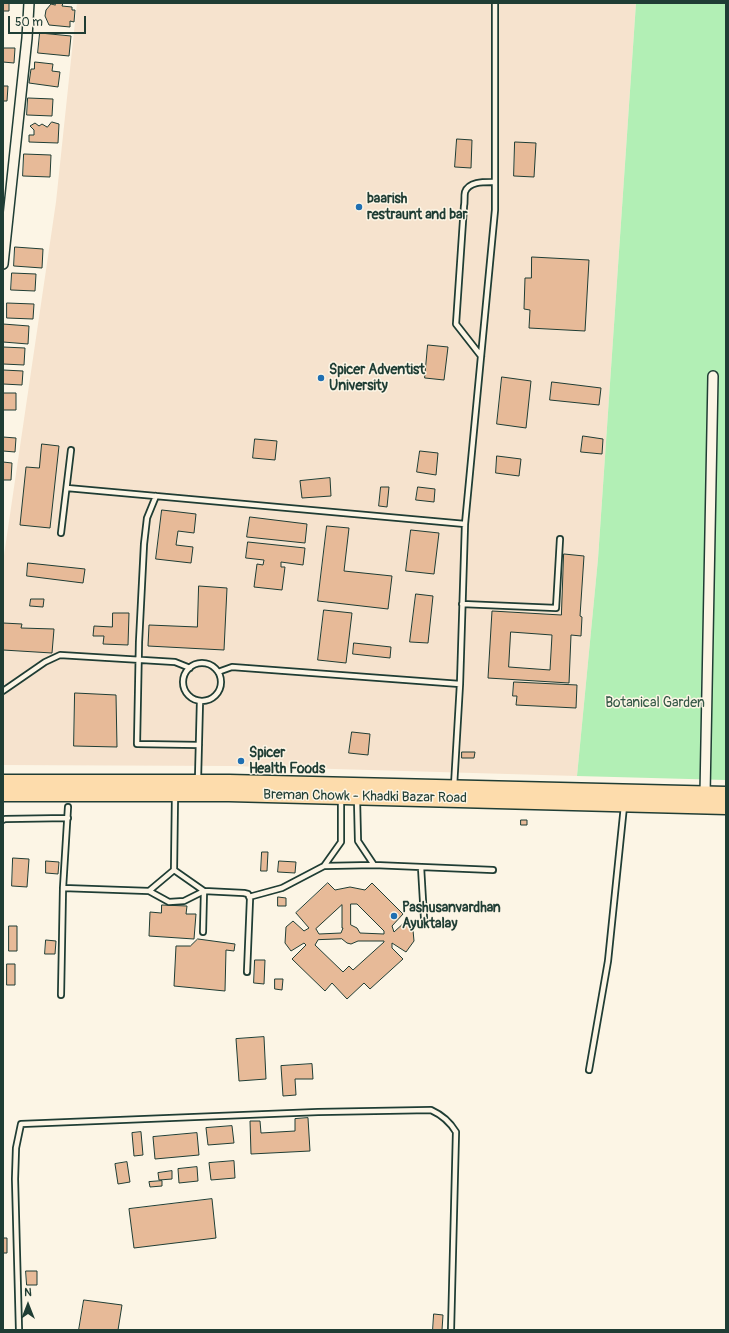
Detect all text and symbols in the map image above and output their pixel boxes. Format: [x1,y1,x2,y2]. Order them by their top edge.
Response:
scale bar [10,8,88,34]
text: 50 m [15,15,43,30]
place label: baarish restraunt and bar [367,191,468,224]
marker: baarish restraunt and bar [354,202,364,212]
place label: Spicer Adventist University [329,362,425,394]
marker: Spicer Adventist University [316,373,326,383]
park label: Botanical Garden [605,695,705,711]
place label: Spicer Health Foods [249,745,325,778]
marker: Spicer Health Foods [236,756,246,766]
street label: Breman Chowk - Khadki Bazar Road [263,787,467,807]
place label: Pashusanvardhan Ayuktalay [402,900,501,932]
marker: Pashusanvardhan Ayuktalay [389,911,399,921]
north arrow [8,1285,48,1325]
text: N [24,1286,32,1299]

